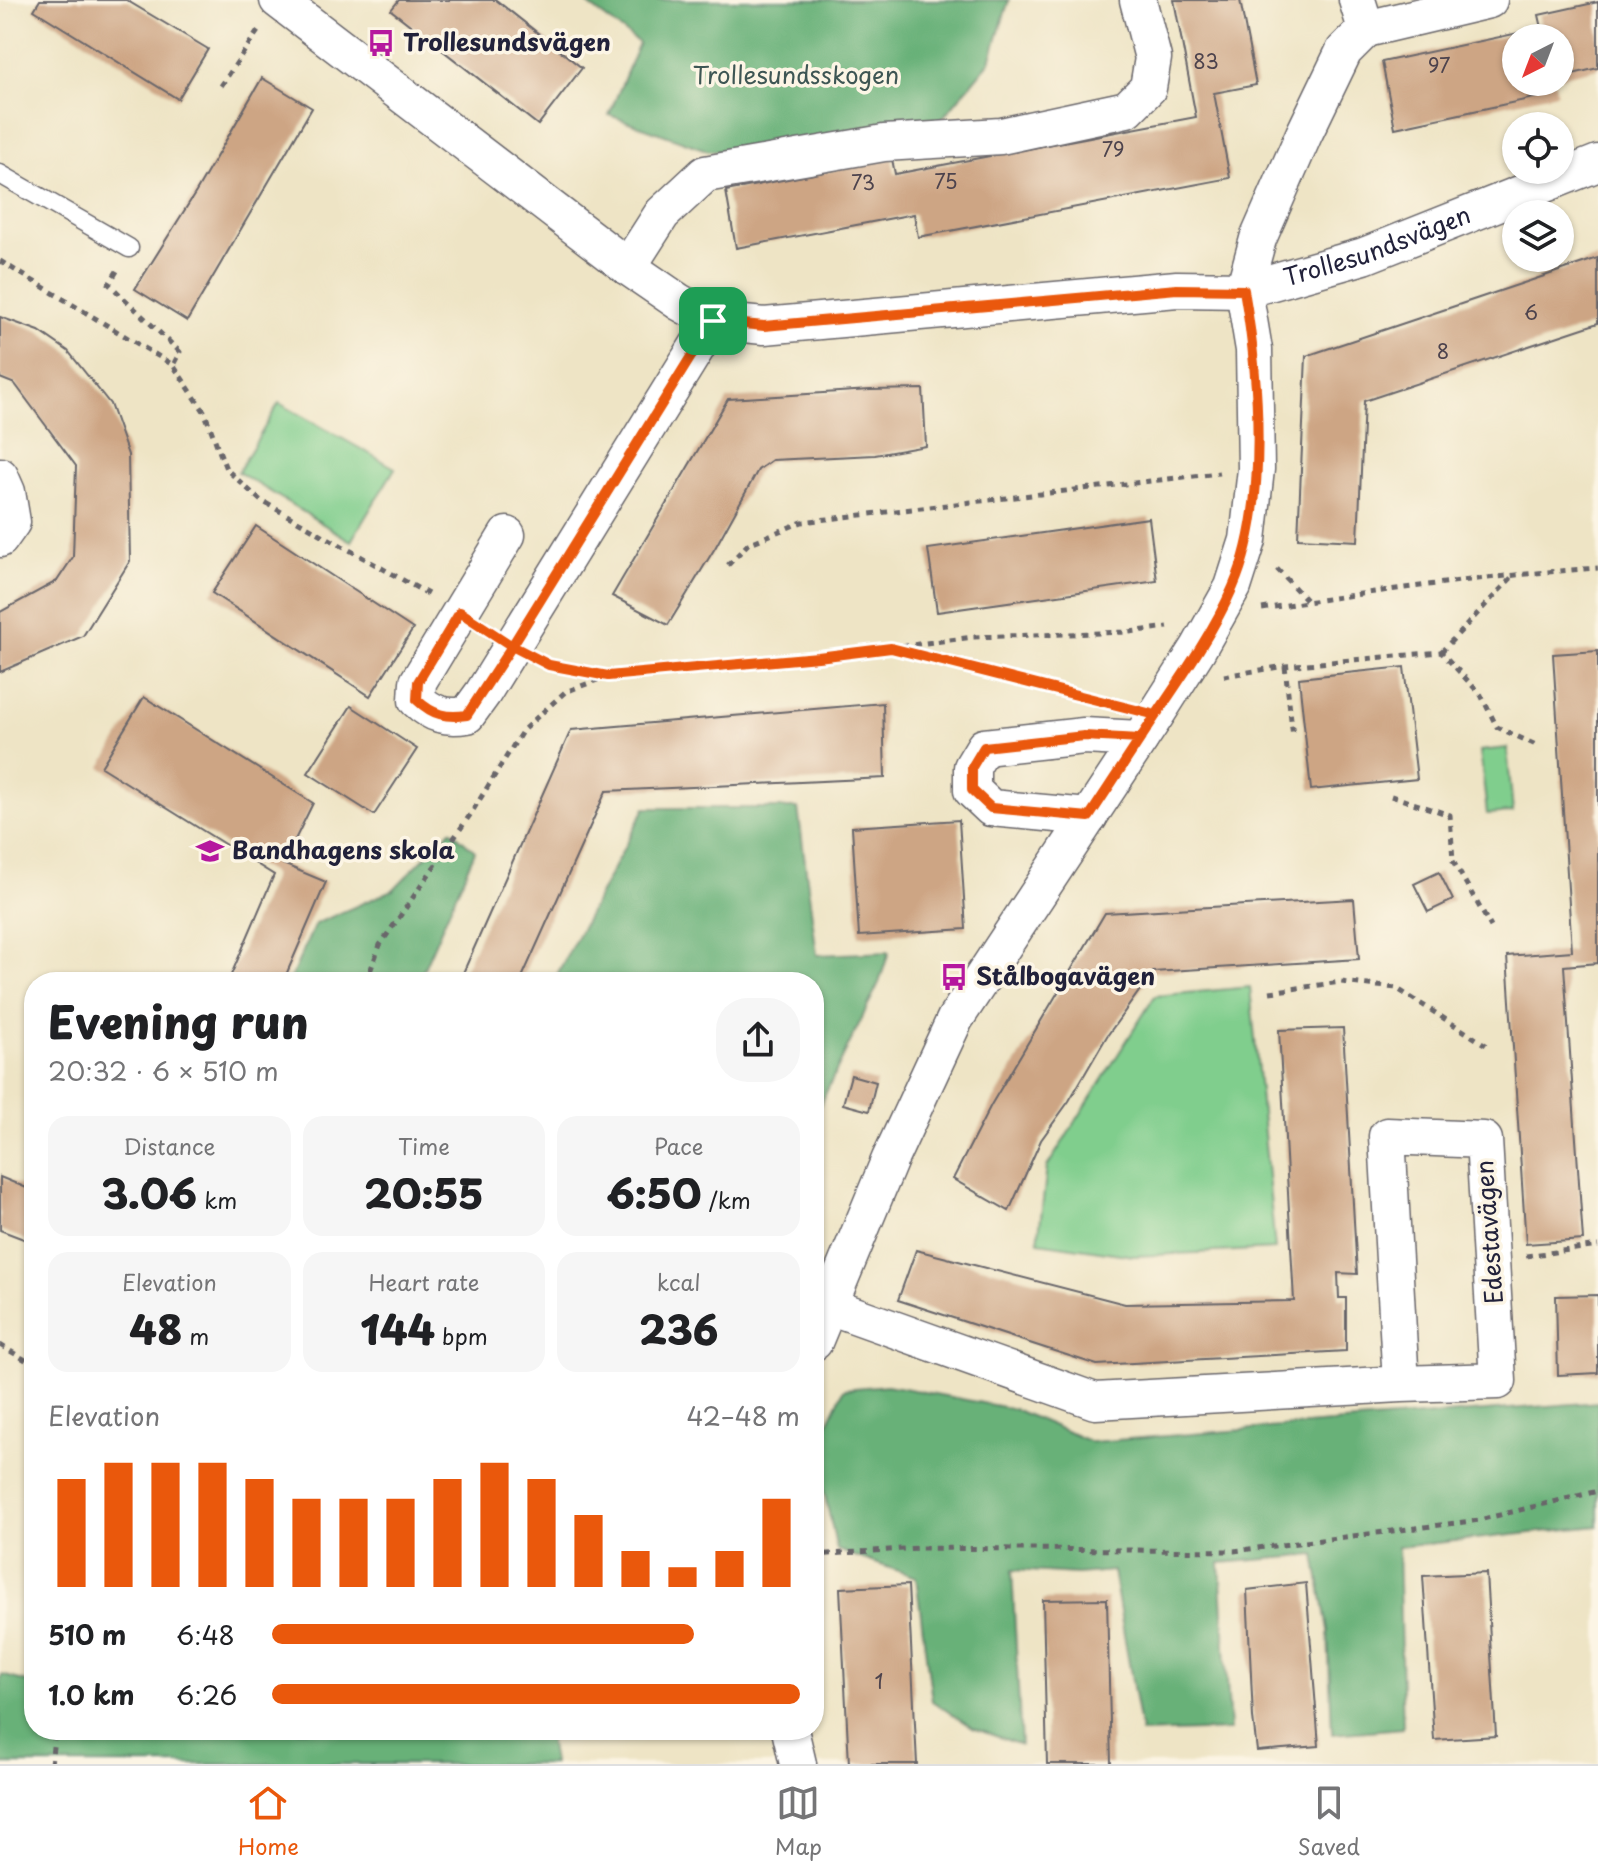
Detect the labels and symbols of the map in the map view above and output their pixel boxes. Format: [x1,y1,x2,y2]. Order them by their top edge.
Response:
place label: Trollesundsvägen [403,23,611,59]
north arrow [1502,24,1574,96]
bus stop icon: Trollesundsvägen [366,28,396,58]
house number: 83 [1193,46,1219,76]
house number: 97 [1428,50,1450,80]
park label: Trollesundsskogen [693,56,899,92]
house number: 79 [1102,134,1124,164]
house number: 75 [934,166,958,196]
house number: 73 [851,167,875,197]
street label: Trollesundsvägen [1279,195,1475,294]
pin [679,287,747,355]
house number: 6 [1524,297,1538,327]
house number: 8 [1437,336,1449,366]
place label: Bandhagens skola [232,831,456,867]
school or university icon: Bandhagens skola [195,836,225,866]
place label: Stålbogavägen [976,957,1155,993]
bus stop icon: Stålbogavägen [939,962,969,992]
street label: Edestavägen [1465,1159,1511,1305]
house number: 1 [875,1666,883,1696]

